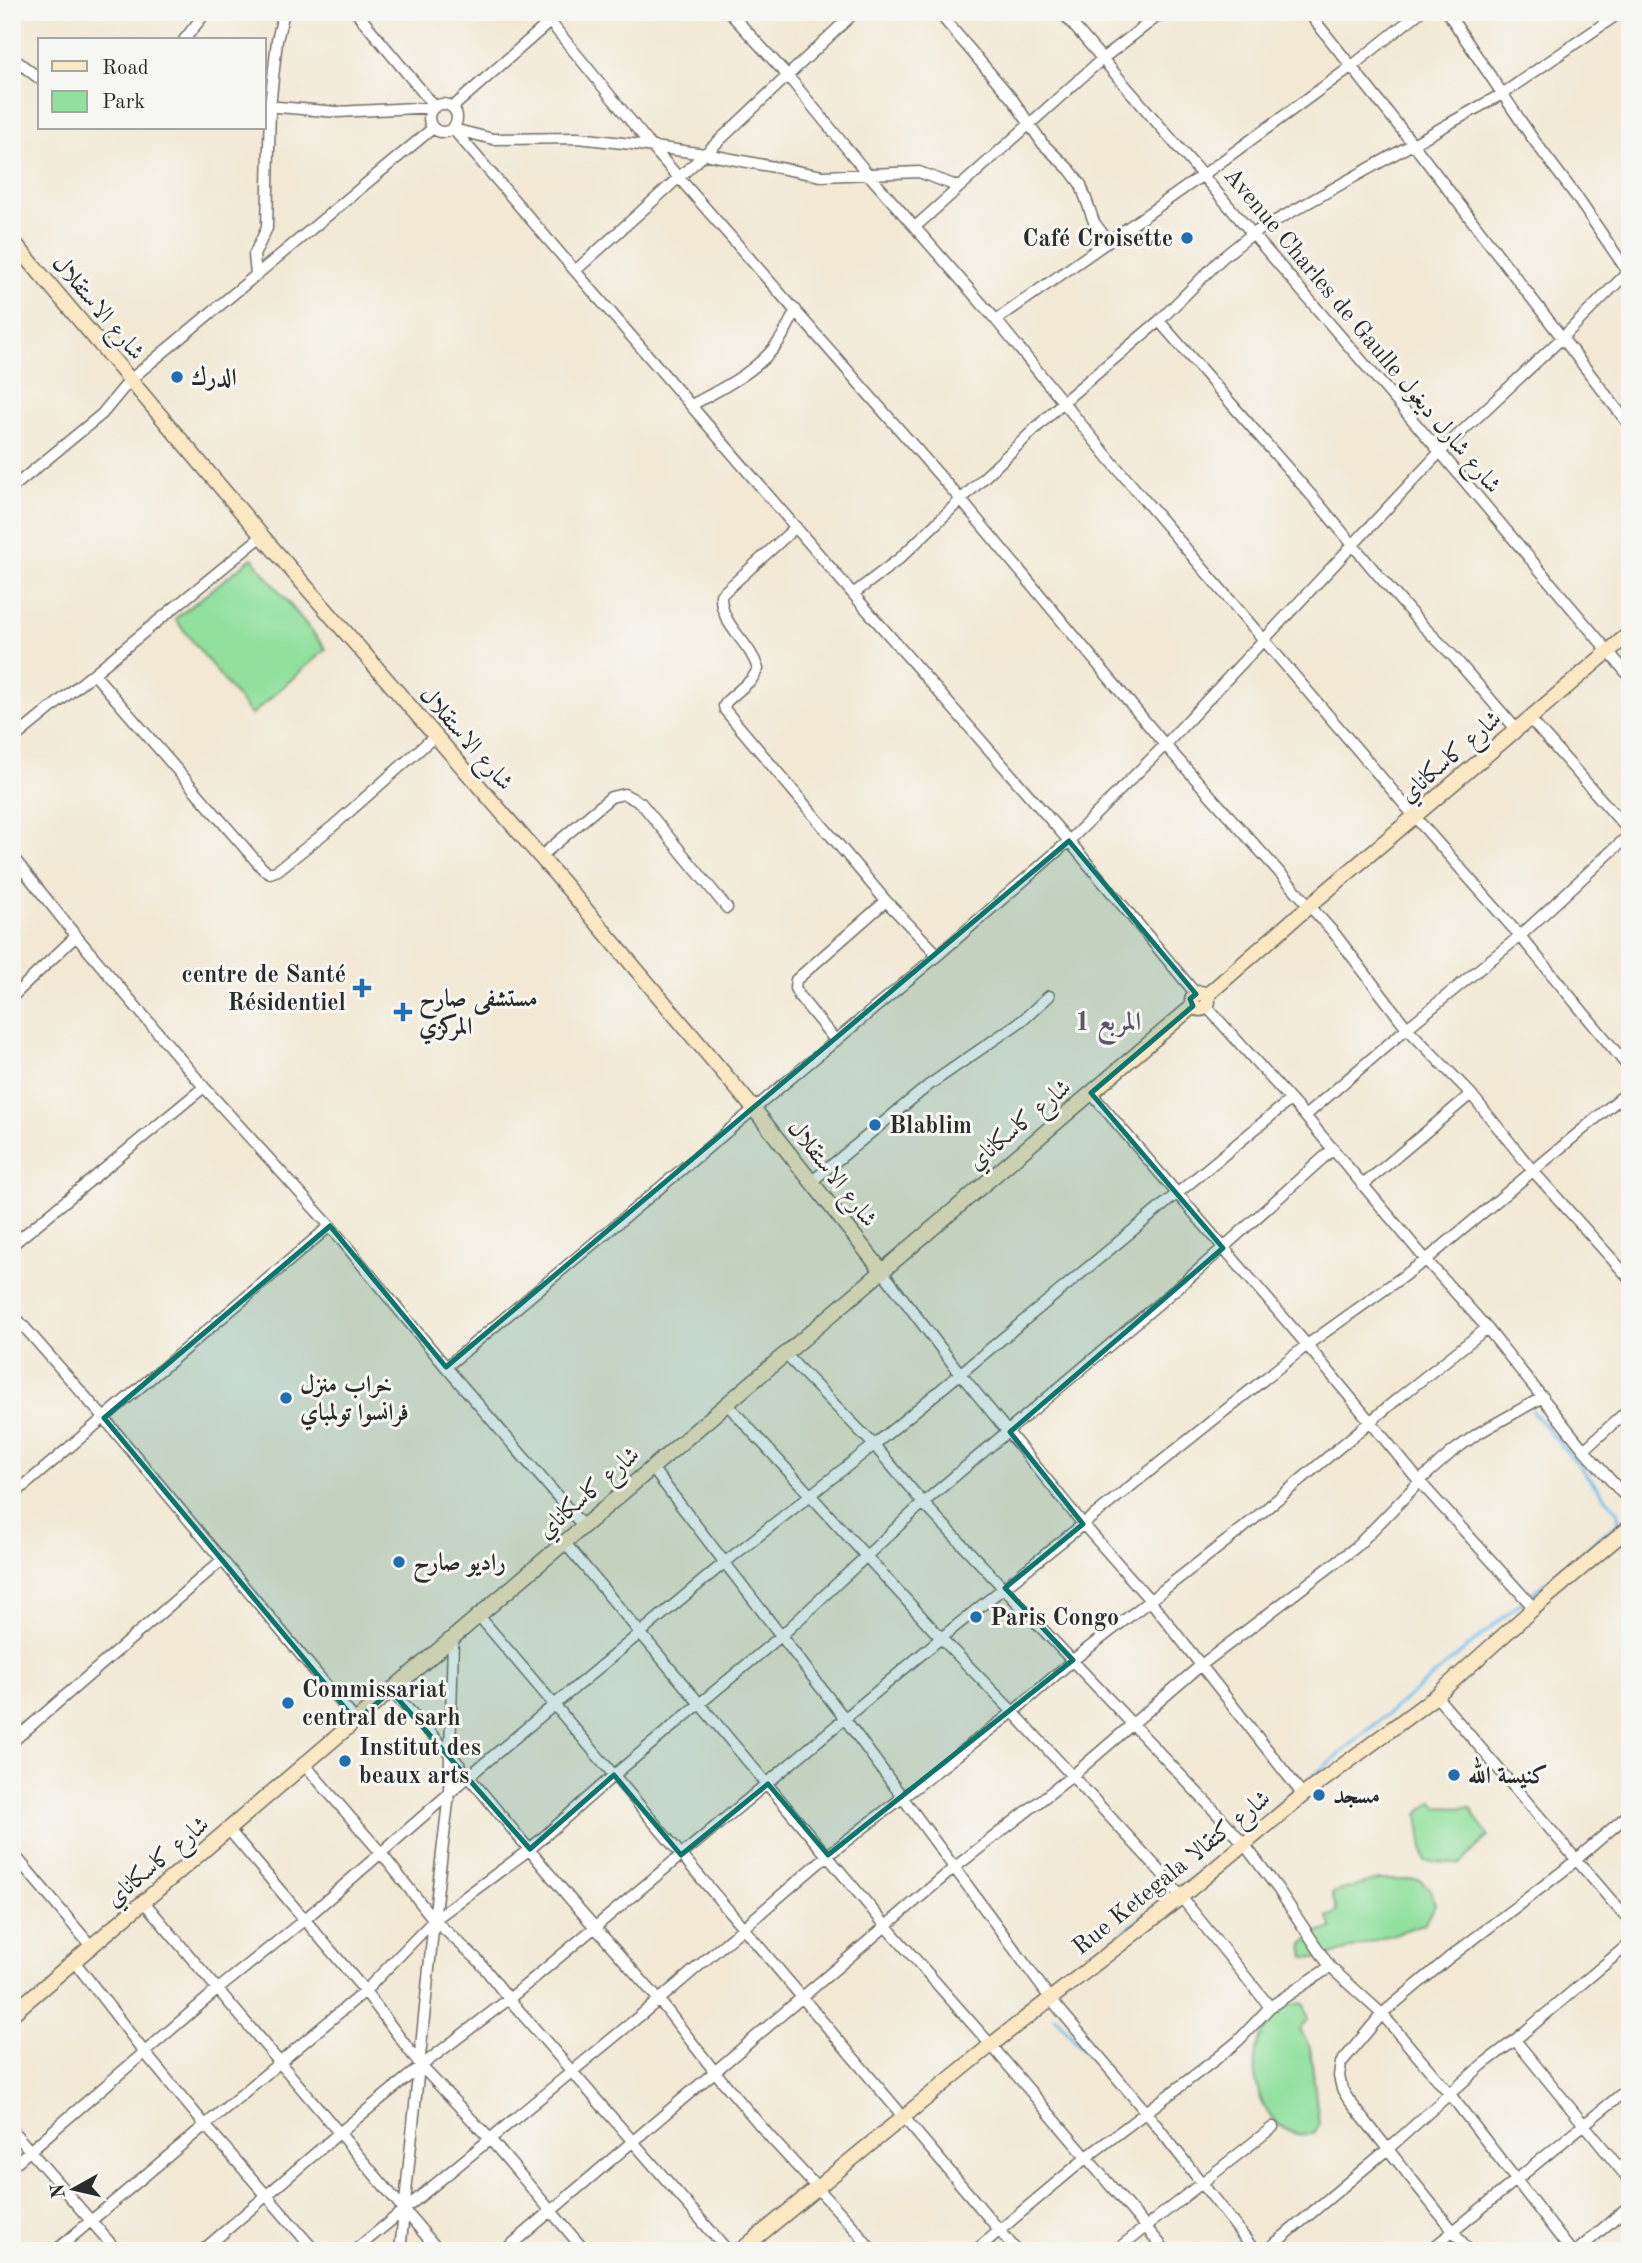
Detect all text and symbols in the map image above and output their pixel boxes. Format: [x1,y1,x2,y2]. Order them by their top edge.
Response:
legend [38,38,266,130]
text: Road [102,58,149,79]
text: Park [102,92,145,113]
street label: Avenue Charles de Gaulle شارع شارل ديغول [1214,164,1505,502]
place label: Café Croisette [1023,228,1173,252]
marker: Café Croisette [1179,230,1195,246]
street label: شارع الاستقلال [42,251,148,369]
place label: الدرك [191,364,237,391]
marker: الدرك [169,369,185,385]
street label: شارع الاستقلال [410,683,517,800]
street label: شارع كاسكاناي [1395,706,1511,812]
place label: centre de Santé Résidentiel [181,964,346,1016]
marker: centre de Santé Résidentiel [352,978,372,998]
place label: مستشفى صارح المركزي [419,987,538,1045]
marker: مستشفى صارح المركزي [393,1002,413,1022]
district label: المربع 1 [1075,1010,1141,1045]
street label: شارع كاسكاناي [963,1074,1080,1180]
place label: Blablim [889,1115,972,1139]
street label: شارع الاستقلال [778,1116,880,1236]
marker: Blablim [867,1117,883,1133]
place label: خراب منزل فرانسوا تولمباي [300,1373,409,1431]
marker: خراب منزل فرانسوا تولمباي [278,1390,294,1406]
street label: شارع كاسكاناي [533,1442,649,1548]
place label: راديو صارح [413,1551,506,1584]
marker: راديو صارح [391,1554,407,1570]
place label: Paris Congo [990,1607,1119,1631]
marker: Paris Congo [968,1609,984,1625]
place label: Commissariat central de sarh [302,1679,461,1731]
marker: Commissariat central de sarh [280,1695,296,1711]
place label: Institut des beaux arts [359,1737,481,1789]
marker: Institut des beaux arts [337,1753,353,1769]
place label: كنيسة الله [1468,1756,1548,1789]
marker: كنيسة الله [1446,1767,1462,1783]
place label: مسجد [1333,1785,1380,1809]
street label: Rue Ketegala شارع كتقالا [1068,1786,1279,1965]
marker: مسجد [1311,1787,1327,1803]
street label: شارع كاسكاناي [101,1811,218,1917]
north arrow [38,2154,108,2224]
text: N [49,2182,70,2200]

